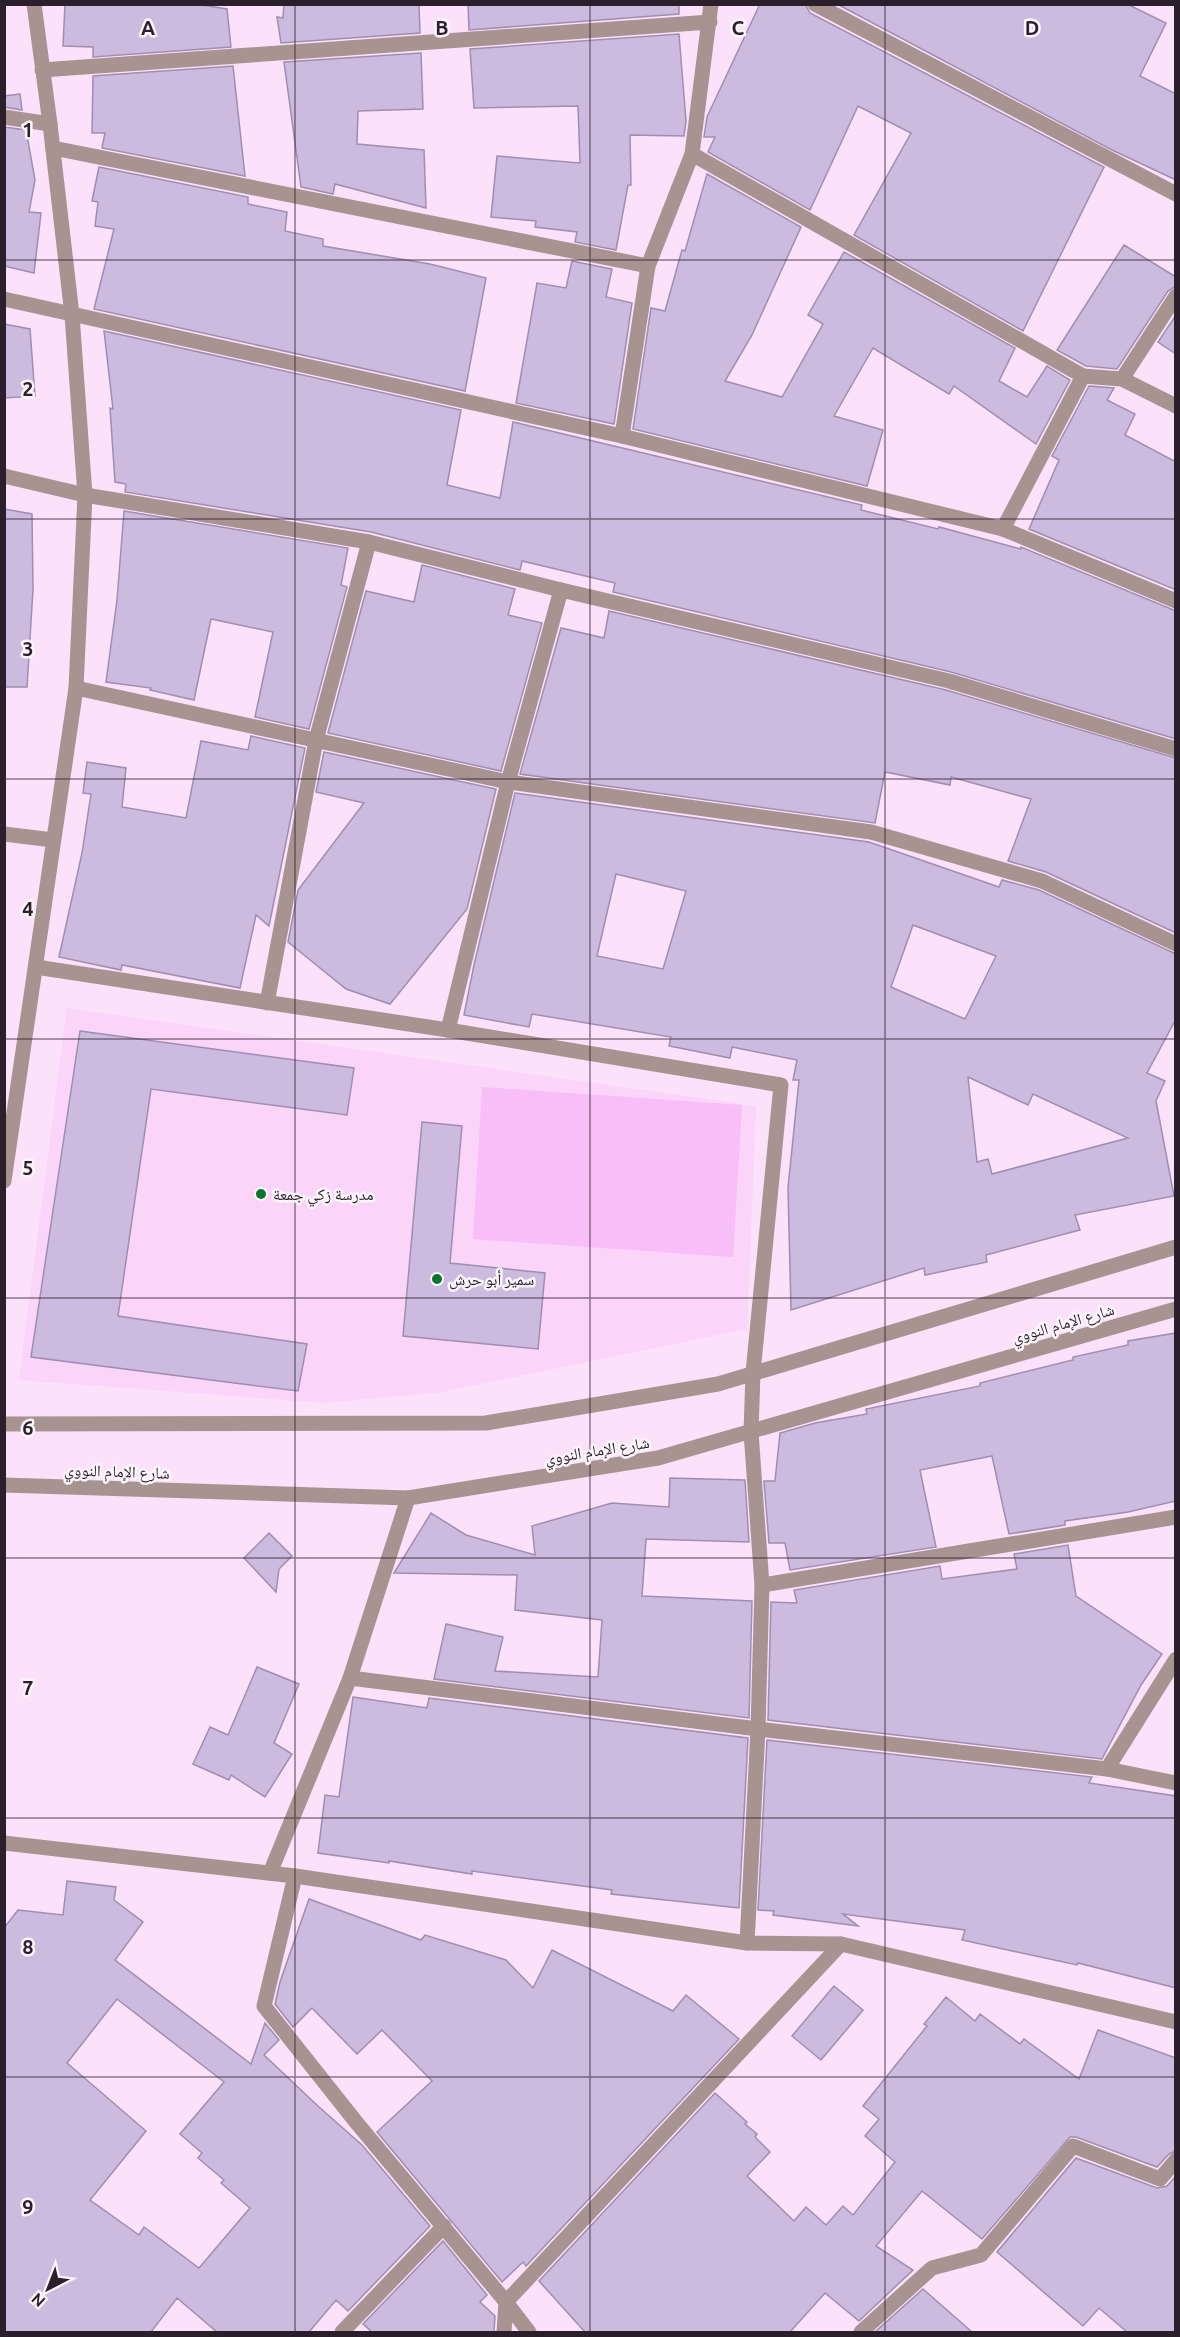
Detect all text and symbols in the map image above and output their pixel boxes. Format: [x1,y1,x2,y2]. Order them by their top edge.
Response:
text: A [141,16,155,39]
text: B [435,16,449,39]
text: C [732,16,745,39]
text: D [1025,16,1039,39]
text: 1 [22,118,34,141]
text: 2 [22,377,34,400]
text: 3 [22,637,34,660]
text: 4 [22,897,34,920]
text: 5 [22,1156,34,1179]
place label: مدرسة زكي جمعة [273,1185,374,1207]
marker: مدرسة زكي جمعة [254,1187,268,1201]
place label: سمير أبو حرش [449,1270,534,1290]
marker: سمير أبو حرش [430,1272,444,1286]
street label: شارع الإمام النووي [1010,1300,1117,1350]
text: 6 [22,1416,34,1439]
street label: شارع الإمام النووي [543,1433,651,1471]
street label: شارع الإمام النووي [64,1460,170,1486]
text: 7 [22,1676,34,1699]
text: 8 [22,1935,34,1958]
text: 9 [22,2195,34,2218]
north arrow [18,2259,78,2319]
text: N [28,2289,48,2311]

